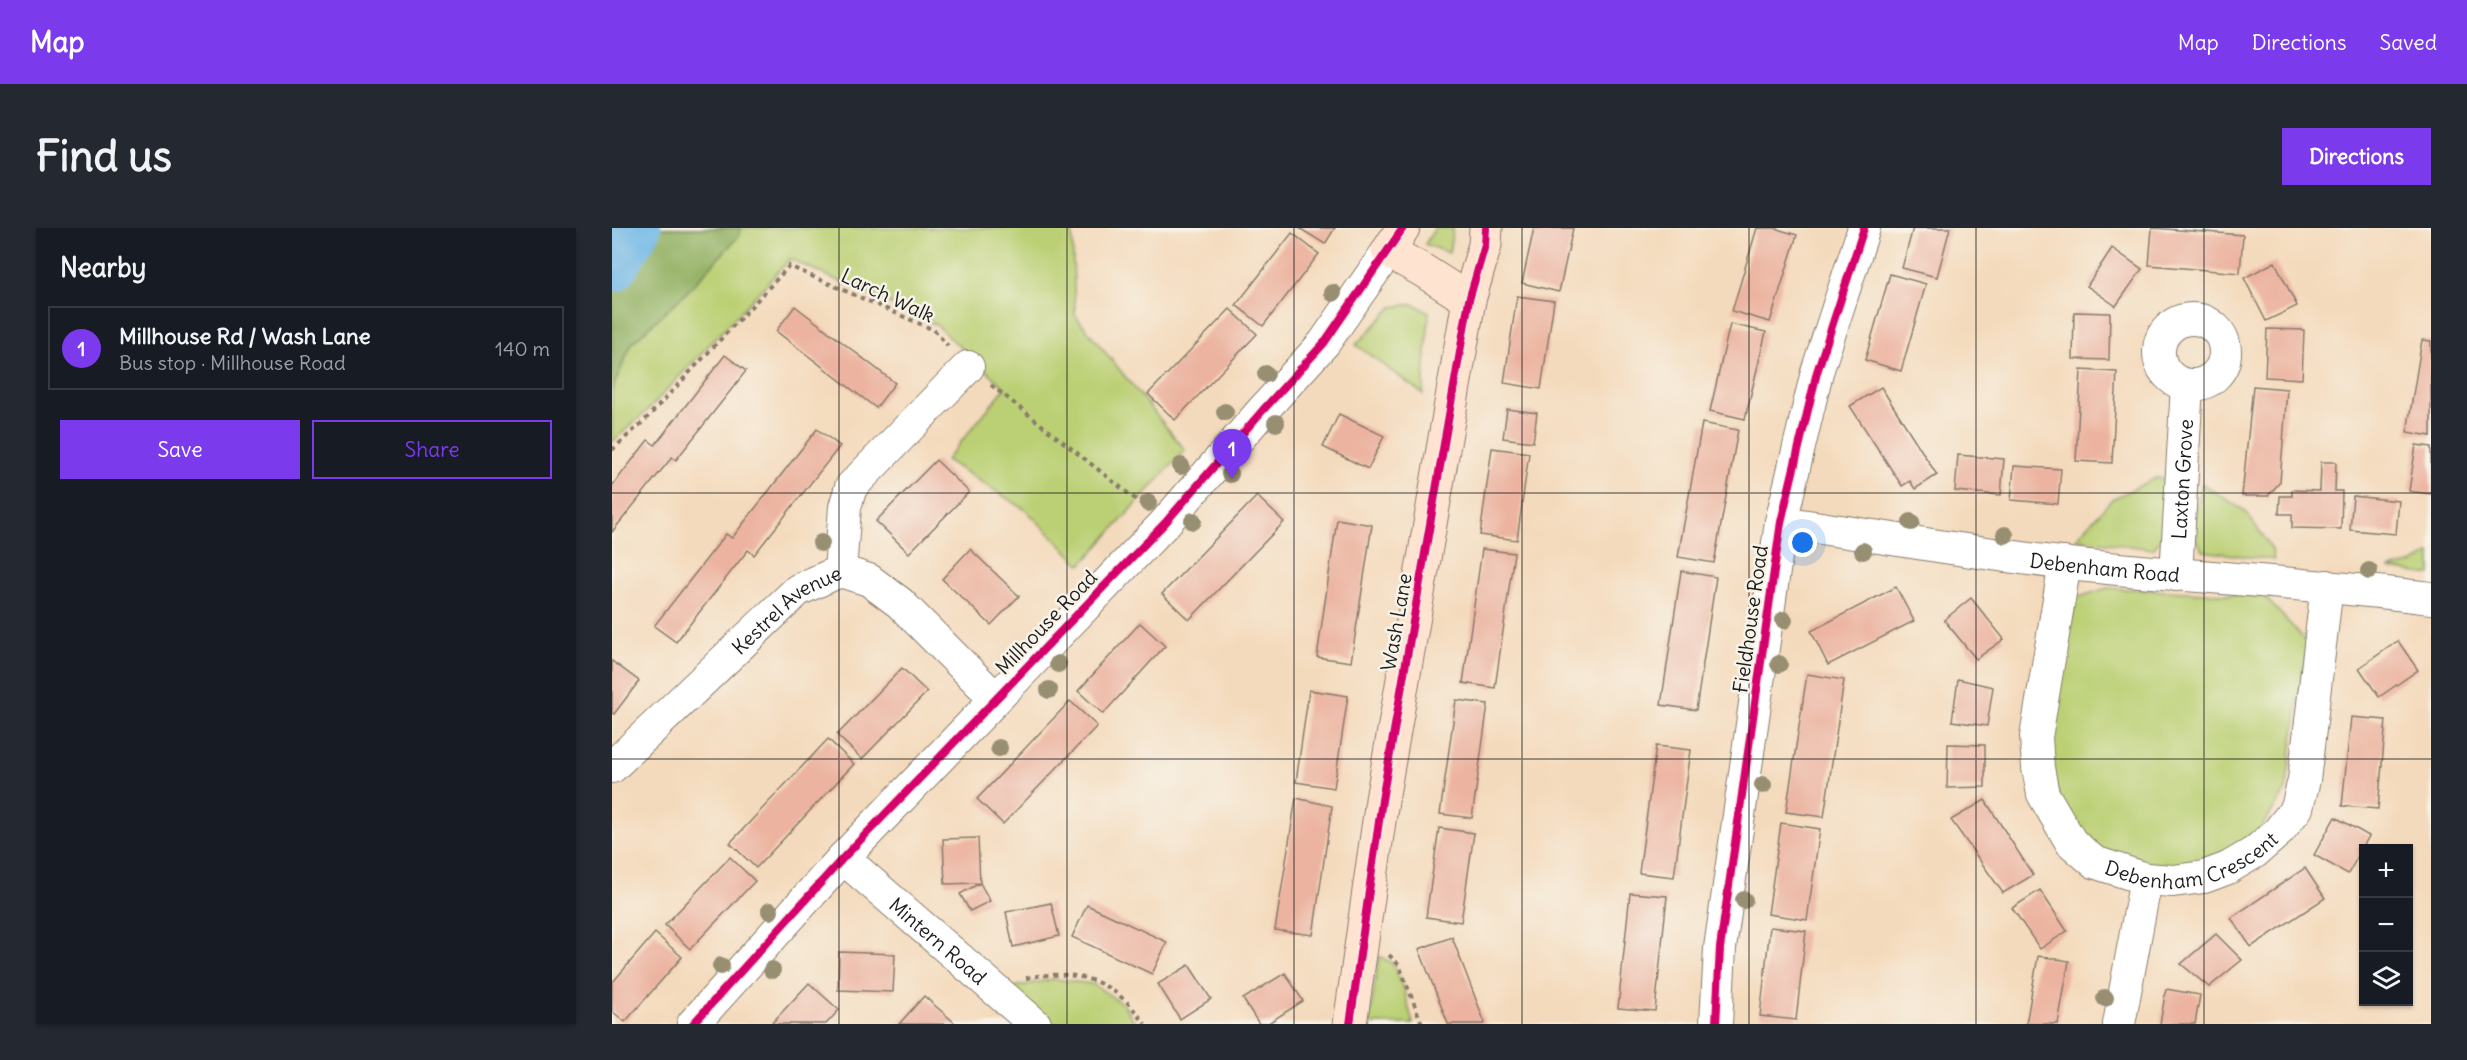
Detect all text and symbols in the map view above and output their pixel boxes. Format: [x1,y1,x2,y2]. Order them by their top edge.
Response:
text: Map [30,24,84,60]
text: Map [2178,29,2219,56]
text: Directions [2252,29,2346,56]
text: Saved [2379,29,2437,56]
button: Directions [2282,128,2431,185]
text: Find us [36,130,172,182]
text: Nearby [60,251,146,284]
street label: Larch Walk [837,262,939,328]
text: Millhouse Rd / Wash Lane [119,322,371,350]
text: 1 [78,336,85,361]
text: 140 m [495,336,550,361]
text: Bus stop · Millhouse Road [119,350,346,375]
street label: Laxton Grove [2166,418,2198,540]
button: Save [60,420,300,479]
button: Share [312,420,552,479]
pin: 1 [1212,430,1252,479]
your location [1788,528,1817,557]
street label: Fieldhouse Road [1727,543,1773,694]
street label: Debenham Road [2028,547,2181,587]
street label: Kestrel Avenue [726,560,845,659]
street label: Millhouse Road [990,564,1102,679]
street label: Wash Lane [1375,571,1417,673]
street label: Debenham Crescent [2102,826,2283,894]
map controls [2359,844,2413,1006]
button: + [2359,844,2413,898]
street label: Mintern Road [884,891,992,990]
button: − [2359,898,2413,952]
button: layers [2359,952,2413,1006]

